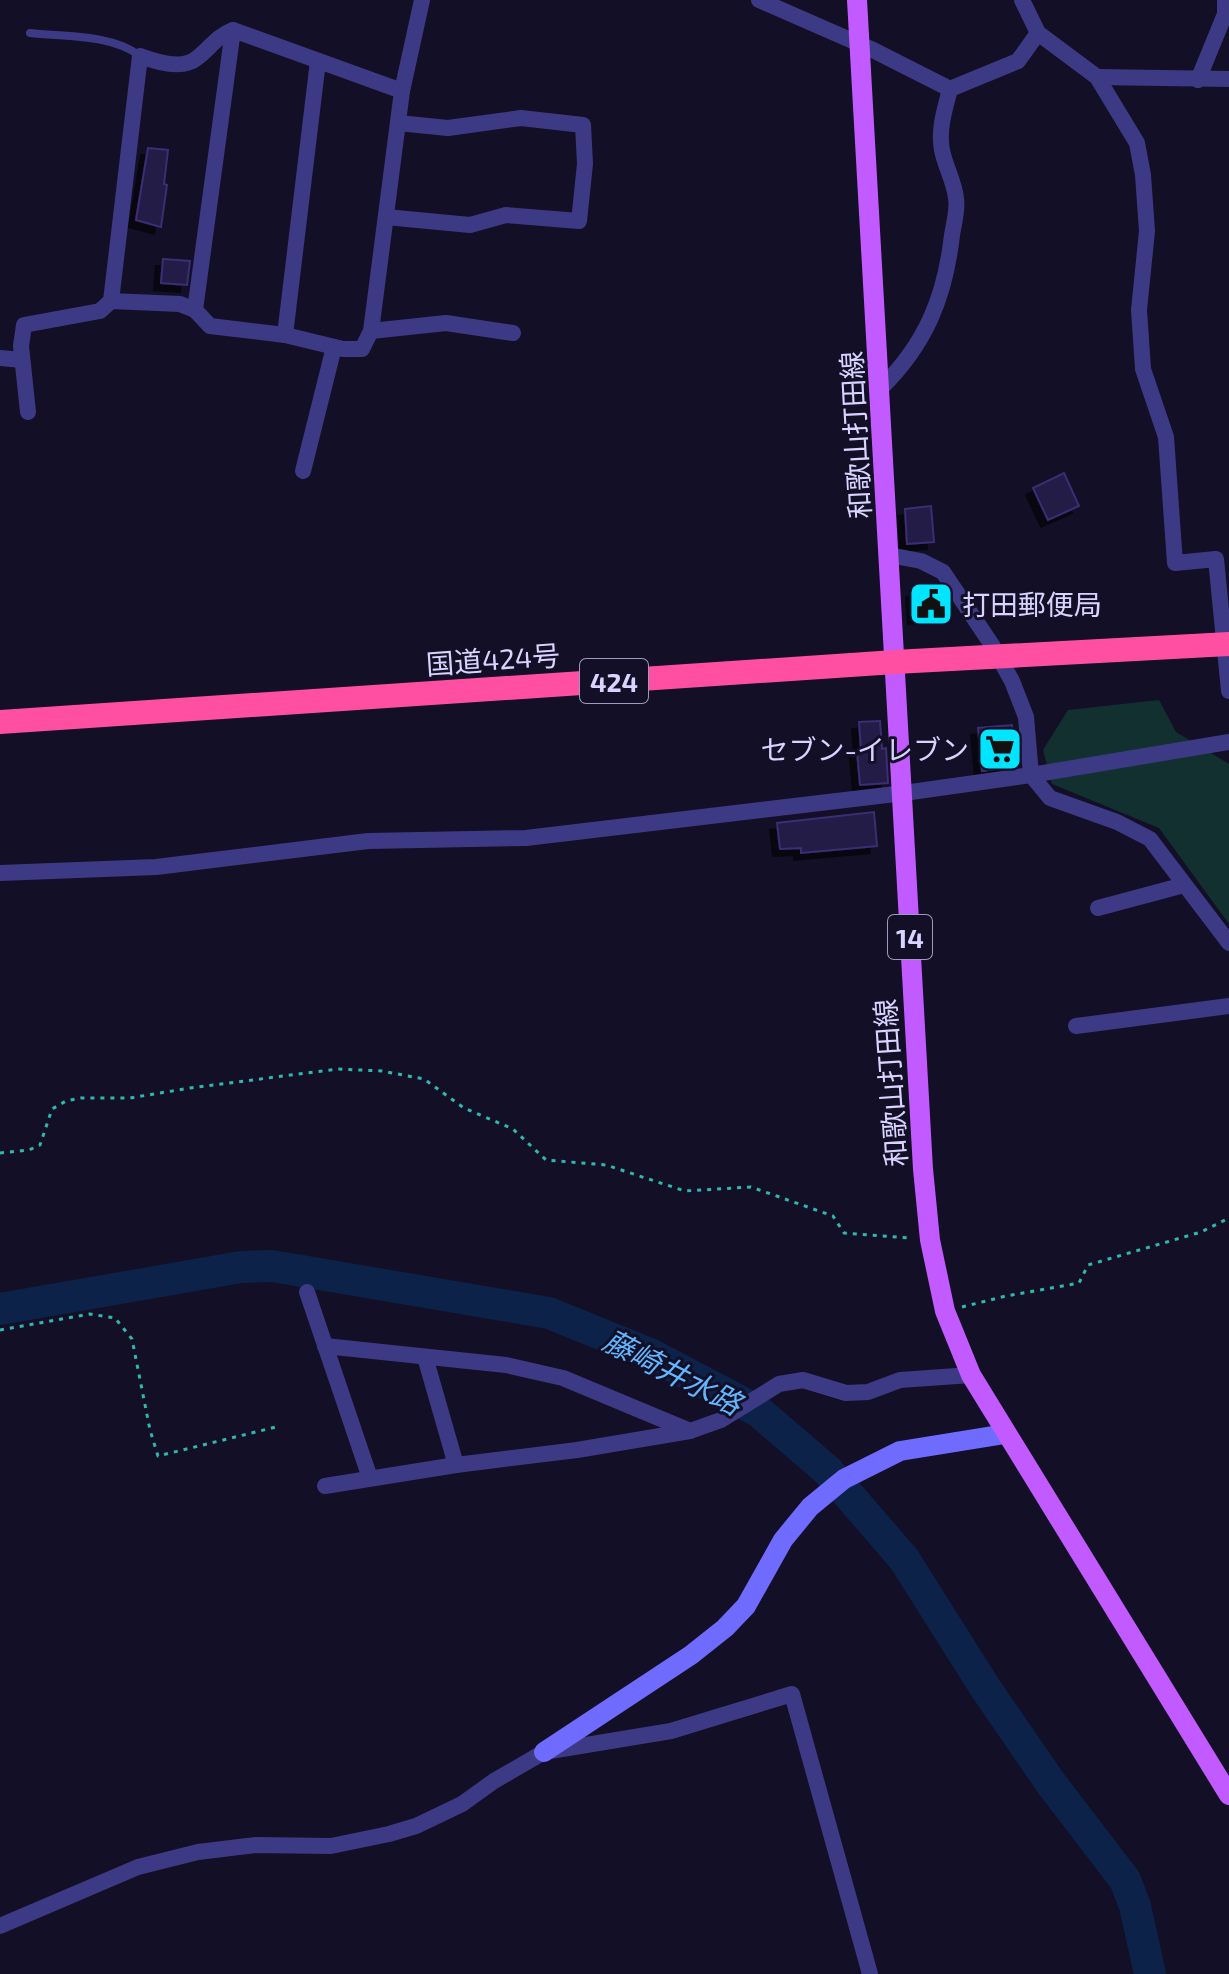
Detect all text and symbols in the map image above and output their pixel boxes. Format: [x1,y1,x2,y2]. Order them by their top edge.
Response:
street label: 和歌山打田線 [834,350,876,520]
public building icon: 打田郵便局 [907,580,955,628]
place label: 打田郵便局 [962,587,1102,621]
street label: 国道424号 [425,637,561,681]
road number: 424 [580,659,648,703]
supermarket icon: セブン-イレブン [976,725,1024,773]
place label: セブン-イレブン [760,732,969,766]
road number: 14 [888,915,932,959]
street label: 和歌山打田線 [867,998,913,1168]
water label: 藤崎井水路 [598,1321,751,1422]

